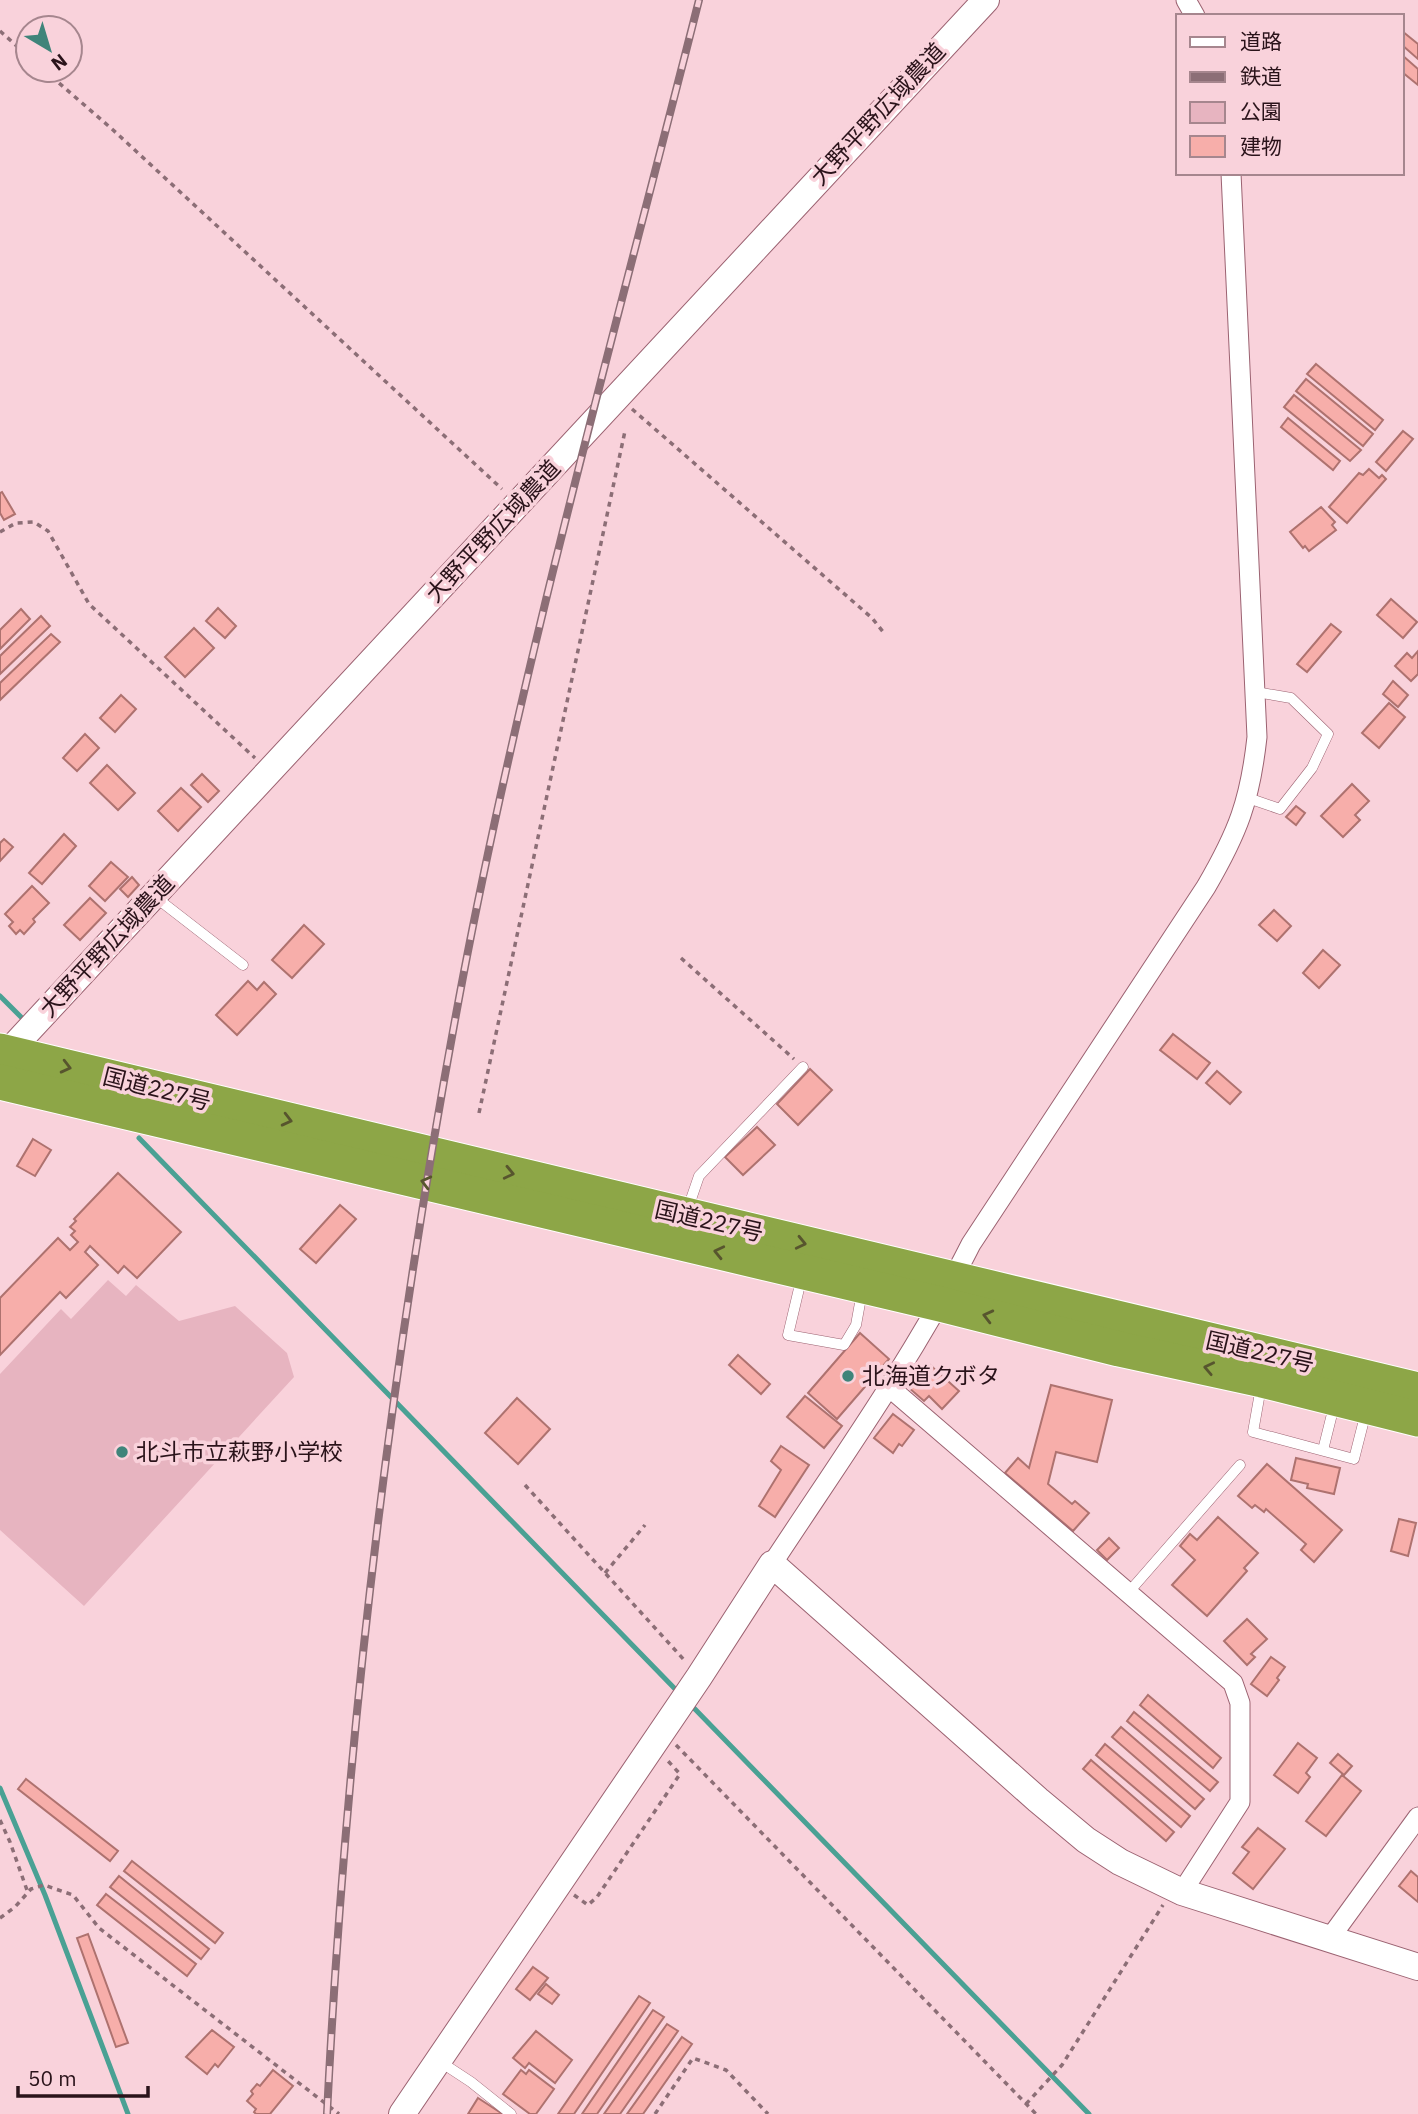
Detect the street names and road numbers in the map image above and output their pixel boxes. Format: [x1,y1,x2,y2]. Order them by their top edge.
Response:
street label: 大野平野広域農道 [804,36,951,191]
street label: 大野平野広域農道 [419,453,566,608]
street label: 大野平野広域農道 [33,868,180,1023]
street label: 国道227号 [100,1060,214,1116]
street label: 国道227号 [652,1193,766,1247]
street label: 国道227号 [1203,1324,1317,1378]

